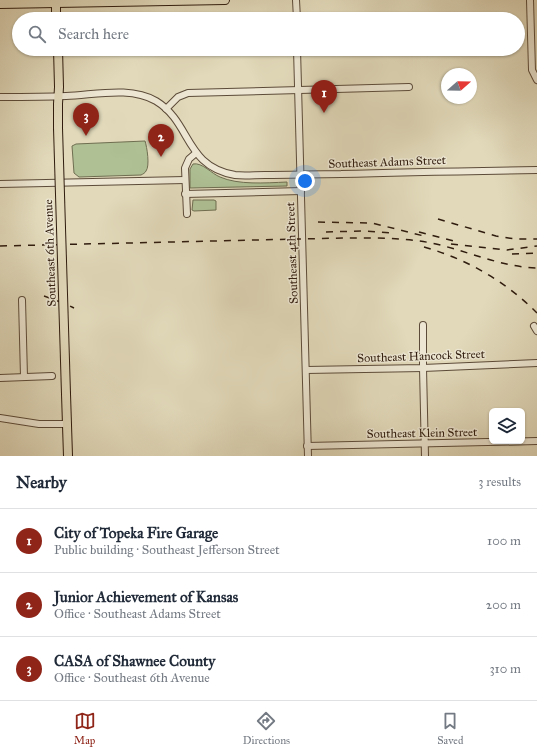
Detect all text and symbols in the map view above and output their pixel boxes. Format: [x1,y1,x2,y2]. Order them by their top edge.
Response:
search box [12,12,525,56]
icon: search [26,23,48,45]
text: Search here [58,25,129,43]
north arrow [441,68,477,104]
pin: 1 [311,80,337,113]
pin: 3 [73,103,99,136]
pin: 2 [148,124,174,157]
street label: Southeast Adams Street [328,153,447,171]
your location [295,171,315,191]
street label: Southeast 6th Avenue [41,199,59,307]
street label: Southeast 4th Street [283,201,301,304]
street label: Southeast Hancock Street [357,347,486,365]
map controls [489,408,525,444]
button: layers [489,408,525,444]
street label: Southeast Klein Street [367,425,478,441]
text: Nearby [16,472,67,493]
text: 3 results [478,474,521,490]
text: City of Topeka Fire Garage [54,524,218,542]
text: 1 [26,533,32,549]
text: 100 m [487,533,521,549]
text: Public building · Southeast Jefferson Street [54,542,280,558]
text: Junior Achievement of Kansas [54,588,238,606]
text: 2 [26,597,32,613]
text: 200 m [486,597,521,613]
text: Office · Southeast Adams Street [54,606,221,622]
text: CASA of Shawnee County [54,652,215,670]
text: 3 [26,661,32,677]
text: 310 m [489,661,521,677]
text: Office · Southeast 6th Avenue [54,670,210,686]
tab: Map [74,710,96,747]
tab: Directions [243,710,290,747]
tab: Saved [437,710,463,747]

